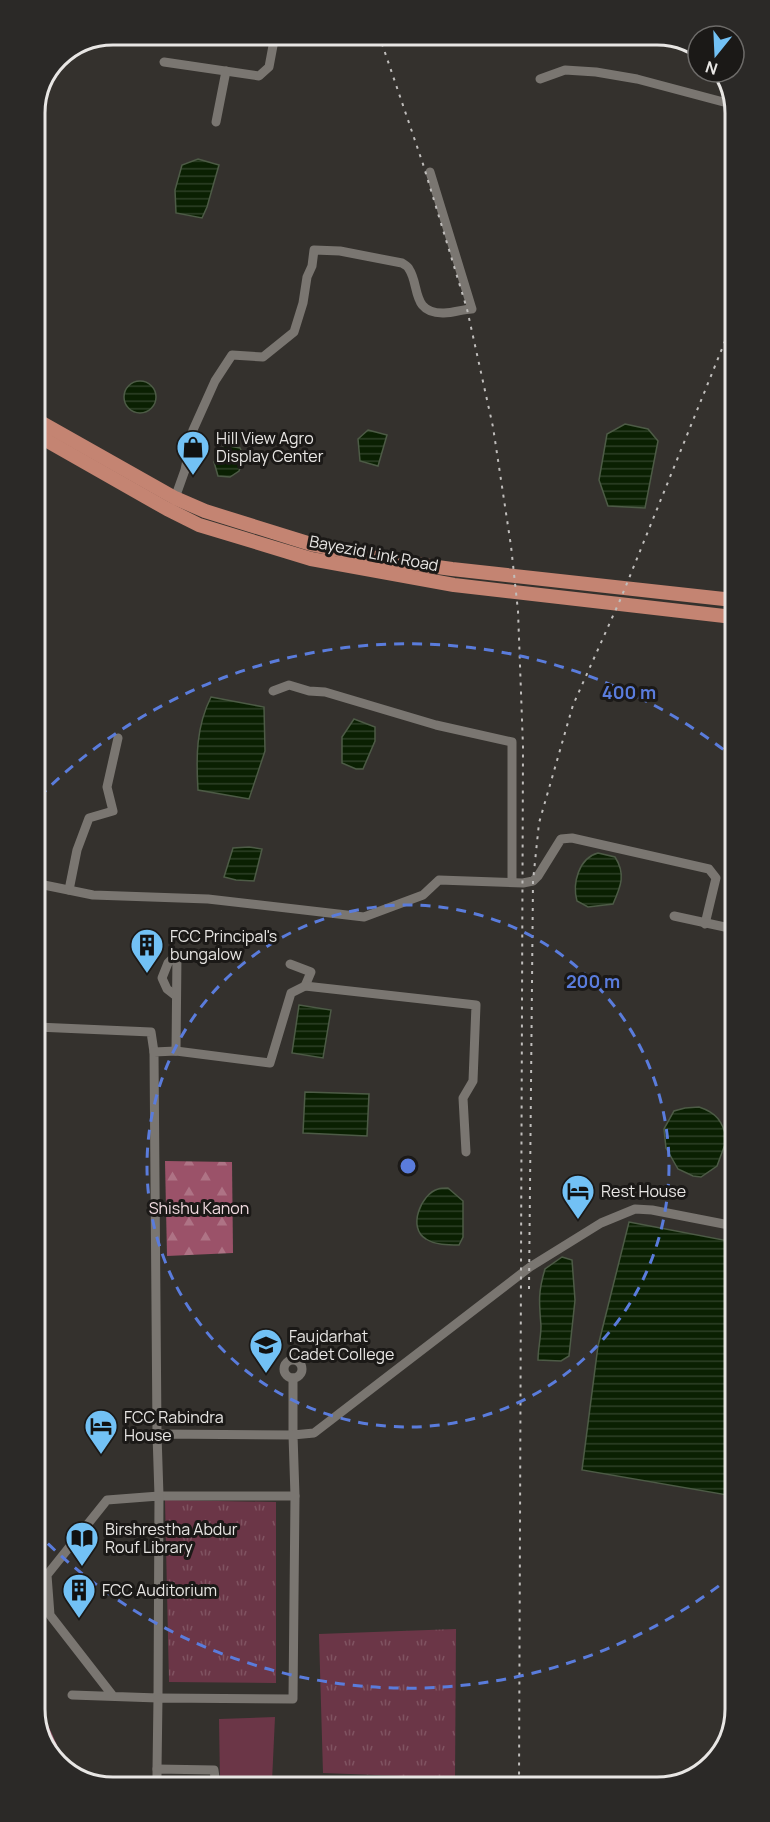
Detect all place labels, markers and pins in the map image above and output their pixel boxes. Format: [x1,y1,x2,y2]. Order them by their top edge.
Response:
place label: Hill View Agro Display Center [216,427,324,467]
shop icon: Hill View Agro Display Center [175,429,211,476]
place label: FCC Principal's bungalow [170,925,277,965]
building icon: FCC Principal's bungalow [129,927,165,974]
centre of rings [398,1156,418,1176]
hotel icon: Rest House [560,1173,596,1220]
place label: Rest House [601,1180,686,1202]
place label: Faujdarhat Cadet College [289,1325,394,1365]
school or university icon: Faujdarhat Cadet College [248,1327,284,1374]
place label: FCC Rabindra House [124,1406,224,1446]
hotel icon: FCC Rabindra House [83,1408,119,1455]
place label: Birshrestha Abdur Rouf Library [105,1518,238,1558]
library icon: Birshrestha Abdur Rouf Library [64,1520,100,1567]
building icon: FCC Auditorium [61,1572,97,1619]
place label: FCC Auditorium [102,1579,217,1601]

